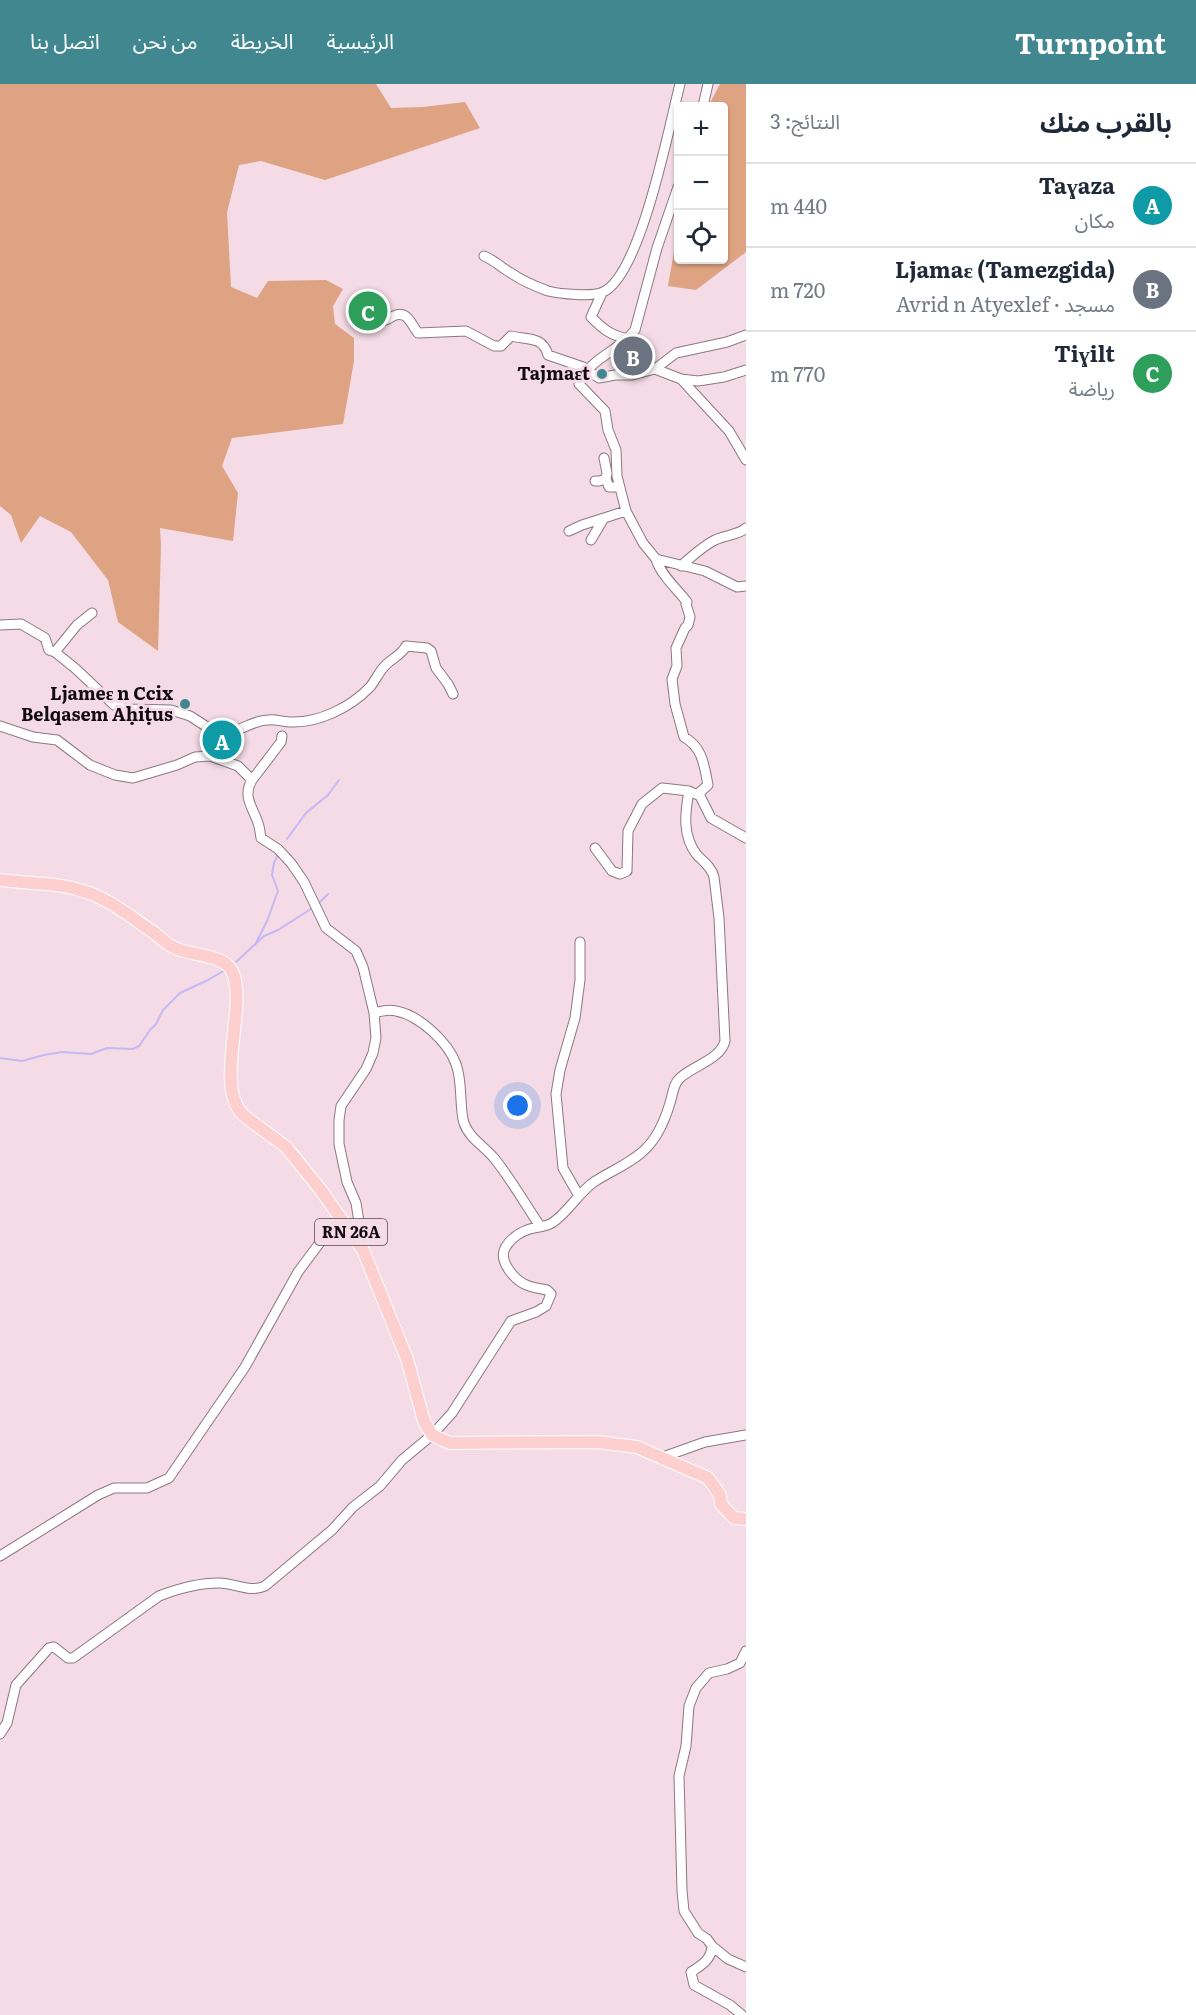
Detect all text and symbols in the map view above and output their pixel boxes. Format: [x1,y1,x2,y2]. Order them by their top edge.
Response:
text: Turnpoint [1015,21,1166,63]
text: اتصل بنا [30,24,100,55]
text: من نحن [133,24,198,55]
text: الخريطة [231,24,294,55]
text: الرئيسية [327,24,394,55]
text: بالقرب منك [1040,101,1172,140]
map controls [674,102,728,264]
button: + [674,102,728,156]
text: النتائج: 3 [770,105,840,135]
button: − [674,156,728,210]
text: Taɣaza [1039,168,1115,201]
text: 440 m [770,190,827,220]
text: A [1145,190,1160,220]
text: مكان [1075,204,1115,234]
button: locate [674,210,728,264]
text: Ljamaɛ (Tamezgida) [895,252,1115,285]
text: 720 m [770,274,825,304]
text: B [1146,274,1159,304]
pin: C [348,288,388,334]
text: مسجد · Avrid n Atyexlef [896,288,1115,318]
pin: B [614,334,652,378]
text: Tiɣilt [1054,336,1115,369]
text: 770 m [770,358,825,388]
text: C [1145,358,1160,388]
place label: Tajmaɛt [517,359,590,386]
marker: Tajmaɛt [595,367,609,381]
text: رياضة [1069,372,1115,402]
place label: Ljameɛ n Ccix Belqasem Aḥiṭus [21,679,173,727]
marker: Ljameɛ n Ccix Belqasem Aḥiṭus [178,697,192,711]
pin: A [202,718,242,762]
your location [503,1091,532,1120]
road number: RN 26A [315,1219,387,1245]

